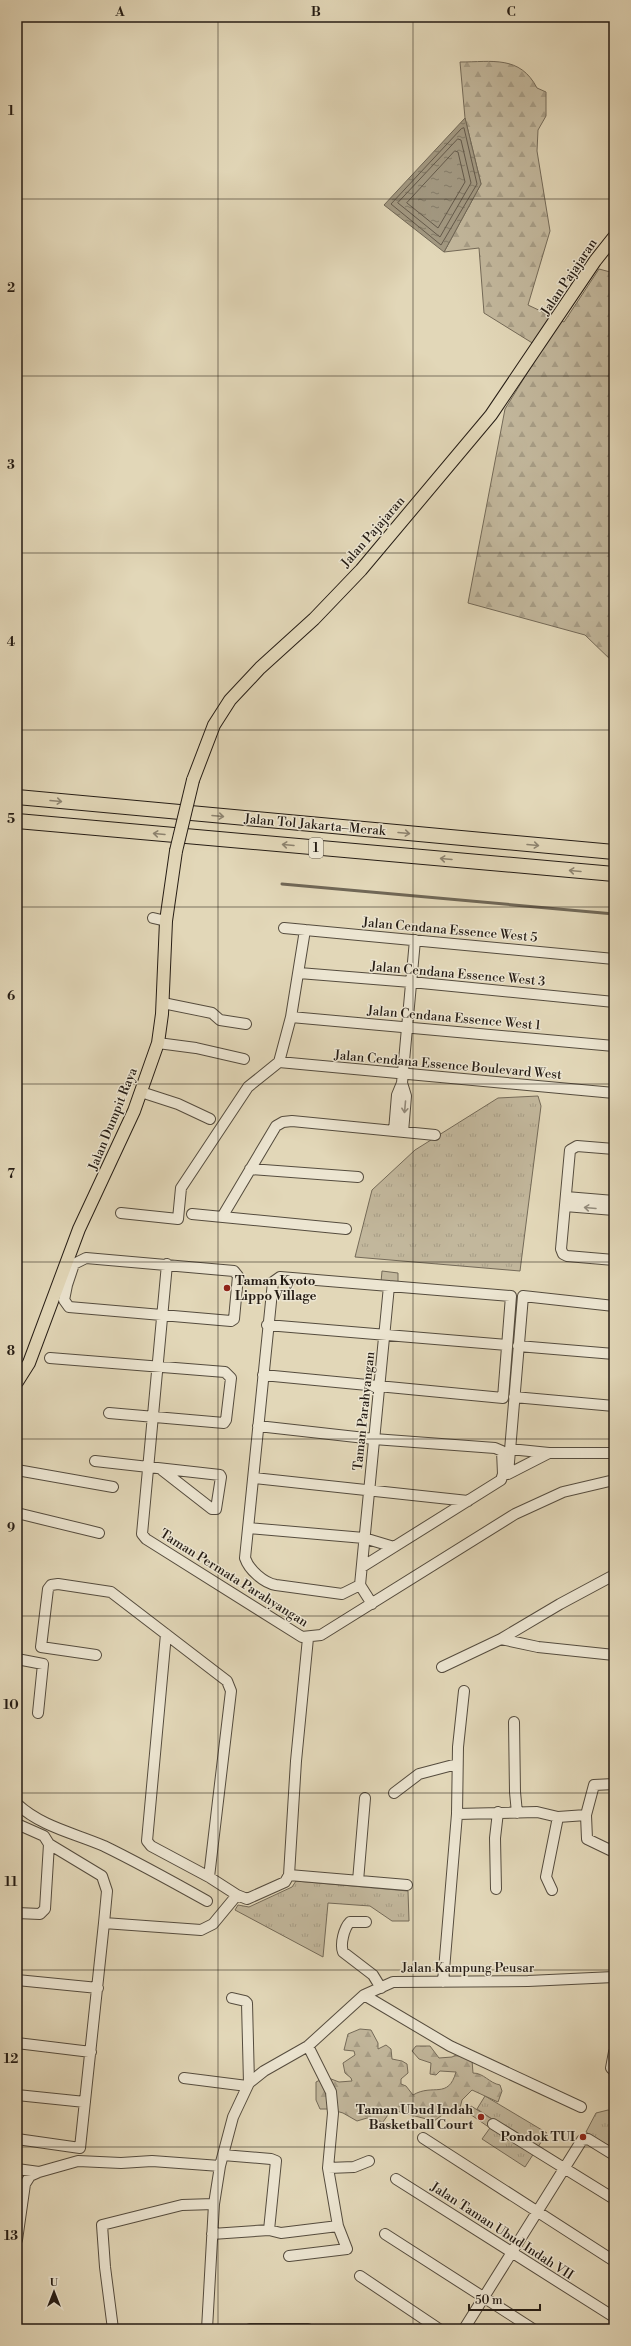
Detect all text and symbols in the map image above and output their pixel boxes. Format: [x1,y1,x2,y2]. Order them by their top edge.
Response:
text: A [114,4,125,20]
text: B [311,4,321,20]
text: C [506,4,516,20]
text: 1 [8,103,15,119]
street label: Jalan Pajajaran [537,235,601,319]
text: 2 [7,280,15,296]
text: 3 [7,457,15,473]
street label: Jalan Pajajaran [337,493,408,572]
text: 4 [7,634,16,650]
one-way arrow [49,797,62,804]
text: 5 [7,811,15,827]
street label: Jalan Tol Jakarta–Merak [243,811,388,839]
one-way arrow [211,812,224,820]
one-way arrow [397,829,410,837]
one-way arrow [153,830,166,837]
road number: 1 [309,838,323,858]
one-way arrow [526,841,539,849]
one-way arrow [282,842,295,849]
one-way arrow [440,856,453,863]
one-way arrow [569,867,582,875]
street label: Jalan Cendana Essence West 5 [361,914,538,946]
street label: Jalan Cendana Essence West 3 [369,958,546,990]
text: 6 [7,988,15,1004]
street label: Jalan Cendana Essence West 1 [366,1002,542,1034]
street label: Jalan Cendana Essence Boulevard West [333,1047,563,1083]
street label: Jalan Dumpit Raya [85,1065,141,1174]
one-way arrow [401,1100,408,1113]
text: 7 [7,1166,15,1182]
one-way arrow [584,1204,597,1211]
place label: Taman Kyoto Lippo Village [235,1273,317,1304]
marker: Taman Kyoto Lippo Village [222,1283,232,1293]
text: 8 [7,1343,15,1359]
street label: Taman Parahyangan [350,1350,378,1471]
text: 9 [7,1520,15,1536]
street label: Taman Permata Parahyangan [157,1526,311,1631]
text: 10 [3,1697,19,1713]
text: 11 [5,1874,18,1890]
street label: Jalan Kampung Peusar [401,1960,535,1976]
text: 12 [4,2051,18,2067]
place label: Taman Ubud Indah Basketball Court [356,2102,473,2133]
marker: Taman Ubud Indah Basketball Court [476,2112,486,2122]
place label: Pondok TUI [501,2129,575,2145]
marker: Pondok TUI [578,2132,588,2142]
street label: Jalan Taman Ubud Indah VII [427,2178,576,2283]
text: 13 [4,2228,18,2244]
north arrow [34,2272,74,2312]
text: U [50,2276,59,2290]
scale bar [469,2286,540,2312]
text: 50 m [475,2293,503,2308]

